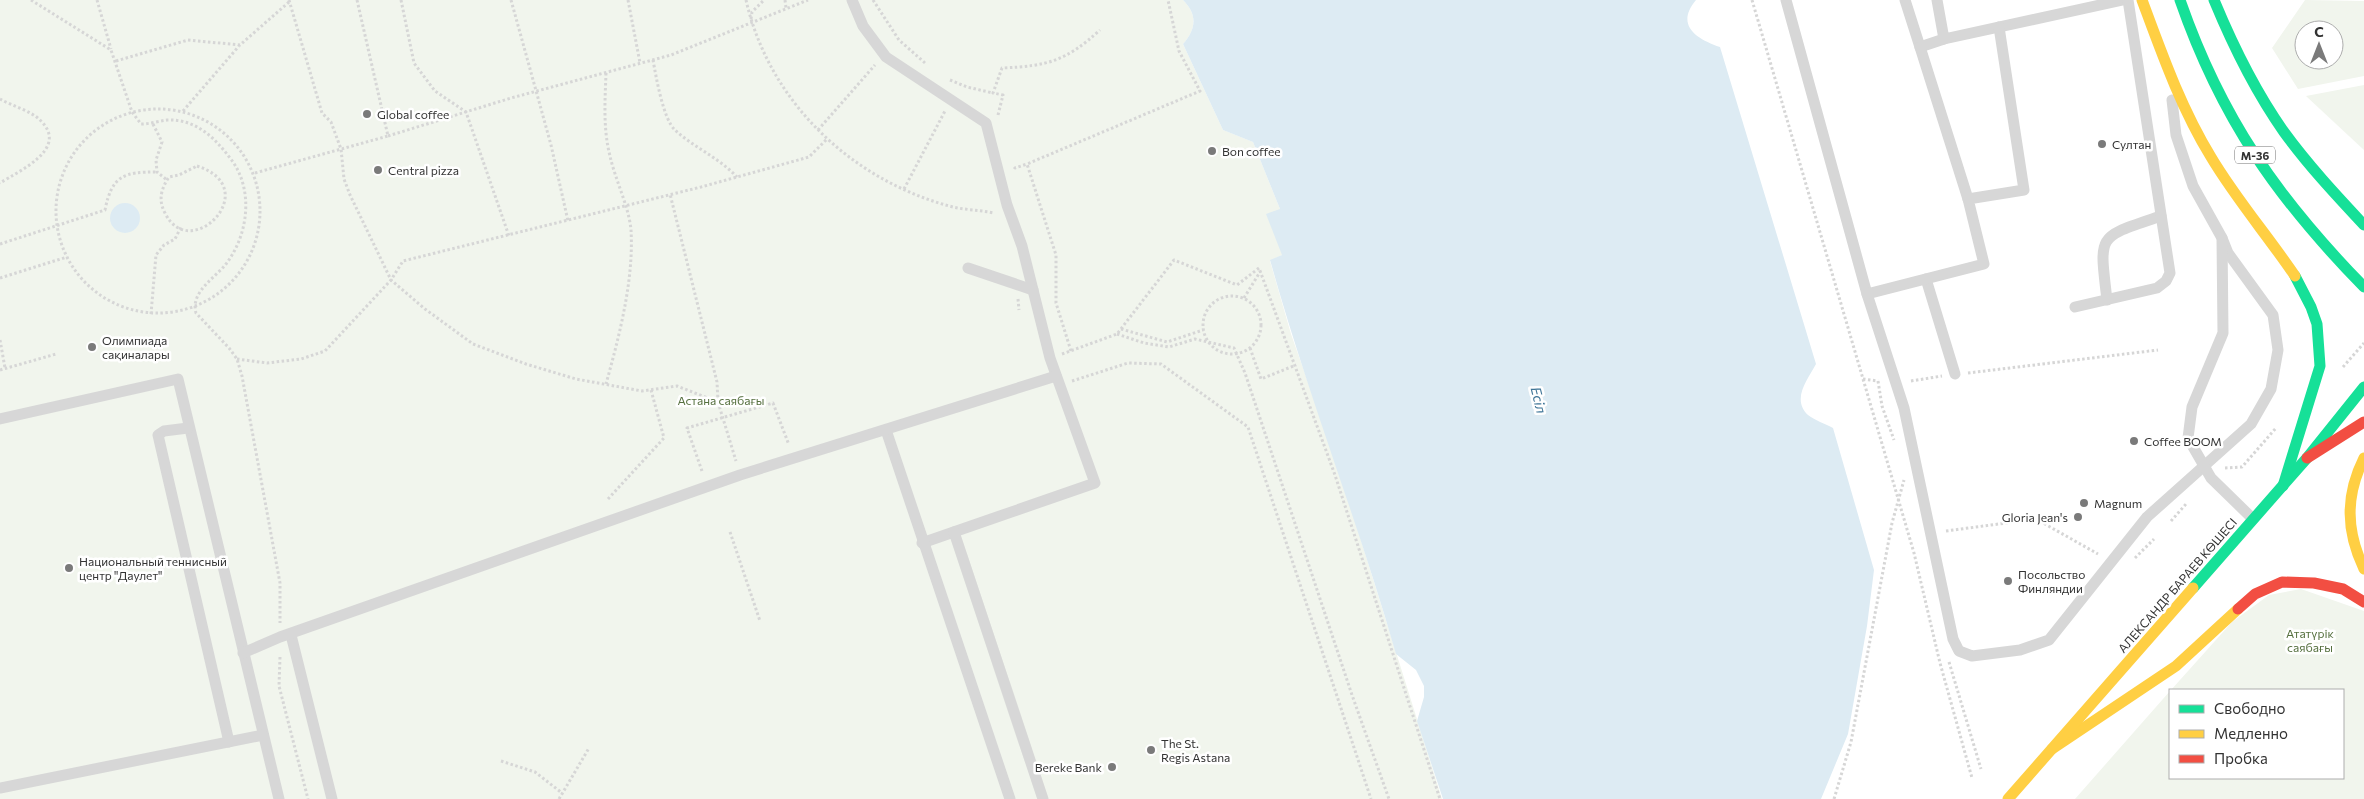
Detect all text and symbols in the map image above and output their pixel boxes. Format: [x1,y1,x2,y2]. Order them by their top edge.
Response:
north arrow [2294,20,2344,70]
text: С [2314,23,2324,40]
place label: Global coffee [377,107,449,121]
marker: Global coffee [361,108,373,120]
place label: Султан [2112,137,2151,151]
marker: Султан [2096,138,2108,150]
place label: Bon coffee [1222,144,1281,158]
marker: Bon coffee [1206,145,1218,157]
road number: M-36 [2235,146,2275,164]
place label: Central pizza [388,163,459,177]
marker: Central pizza [372,164,384,176]
place label: Олимпиада сақиналары [102,333,170,361]
marker: Олимпиада сақиналары [86,341,98,353]
water label: Есіл [1527,385,1551,415]
park label: Астана саябағы [677,393,765,407]
place label: Coffee BOOM [2144,434,2222,448]
marker: Coffee BOOM [2128,435,2140,447]
place label: Magnum [2094,496,2142,510]
marker: Magnum [2078,497,2090,509]
place label: Gloria Jean's [2002,510,2068,525]
marker: Gloria Jean's [2072,511,2084,523]
street label: АЛЕКСАНДР БАРАЕВ КӨШЕСІ [2115,515,2239,655]
place label: Национальный теннисный центр "Даулет" [79,554,227,582]
marker: Национальный теннисный центр "Даулет" [63,562,75,574]
place label: Посольство Финляндии [2018,567,2085,595]
marker: Посольство Финляндии [2002,575,2014,587]
park label: Ататүрік саябағы [2286,626,2335,654]
legend [2169,689,2344,779]
text: Свободно [2214,699,2285,717]
text: Медленно [2214,724,2288,742]
place label: The St. Regis Astana [1161,736,1230,764]
marker: The St. Regis Astana [1145,744,1157,756]
text: Пробка [2214,749,2268,767]
place label: Bereke Bank [1035,760,1102,774]
marker: Bereke Bank [1106,761,1118,773]

